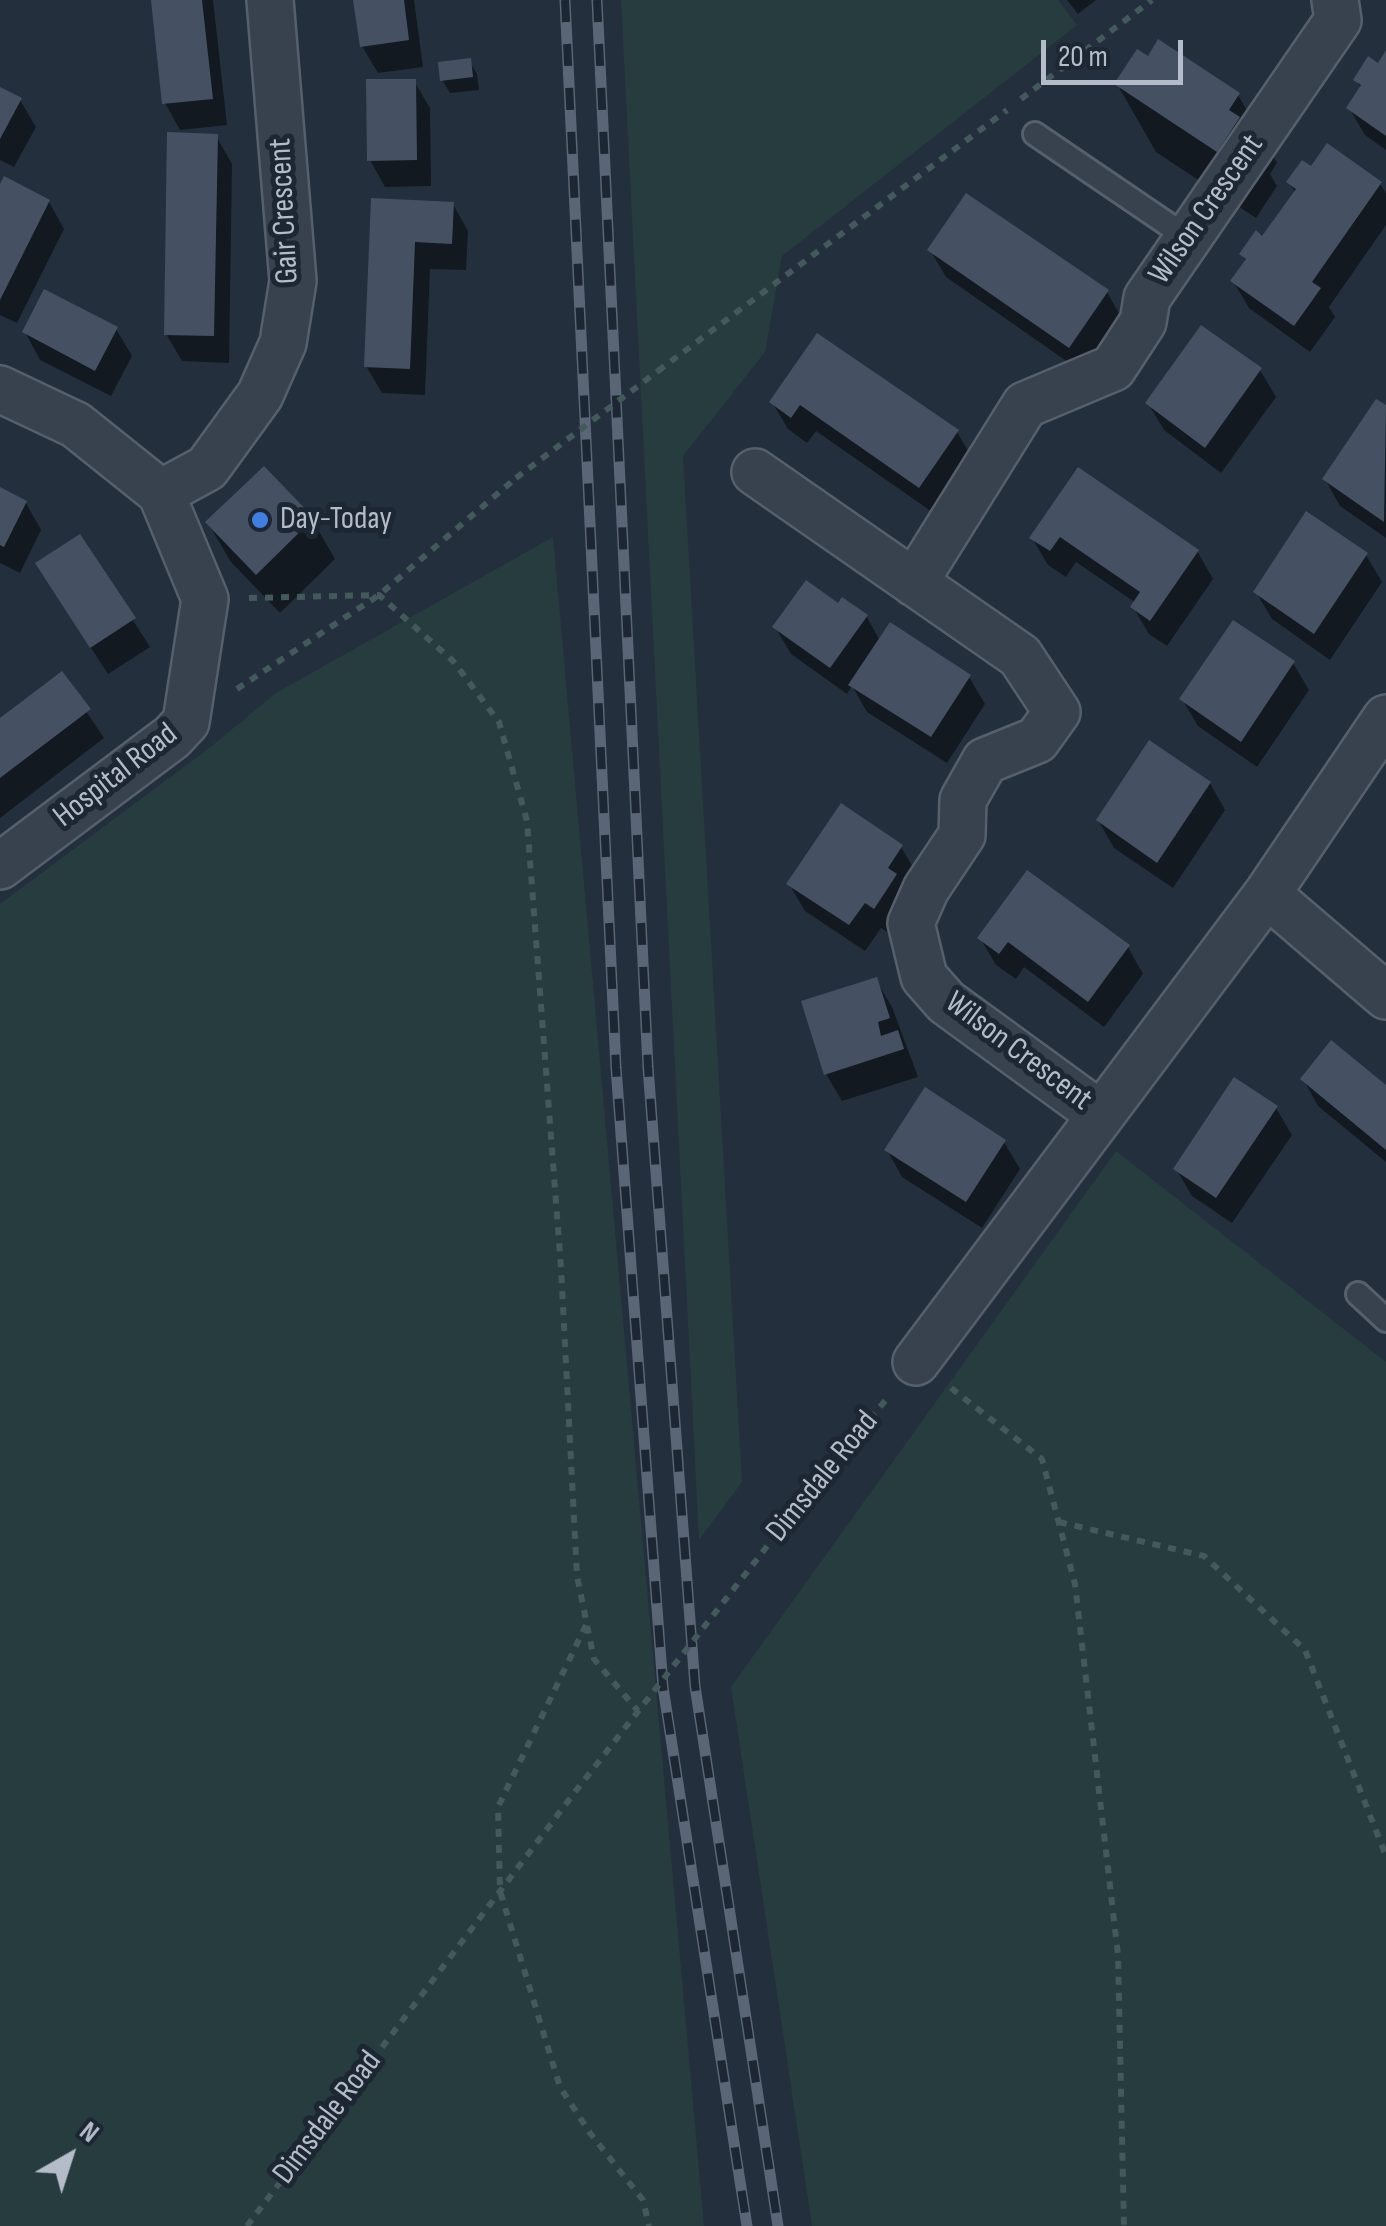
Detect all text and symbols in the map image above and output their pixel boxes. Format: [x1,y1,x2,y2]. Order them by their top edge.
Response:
scale bar [1046,20,1188,82]
text: 20 m [1058,39,1108,75]
street label: Wilson Crescent [1141,128,1273,292]
street label: Gair Crescent [262,137,308,285]
place label: Day-Today [280,501,392,539]
marker: Day-Today [249,509,271,531]
street label: Hospital Road [46,716,186,836]
street label: Wilson Crescent [937,984,1099,1120]
street label: Dimsdale Road [759,1404,887,1550]
street label: Dimsdale Road [266,2044,390,2192]
north arrow [20,2106,120,2206]
text: N [73,2115,105,2150]

